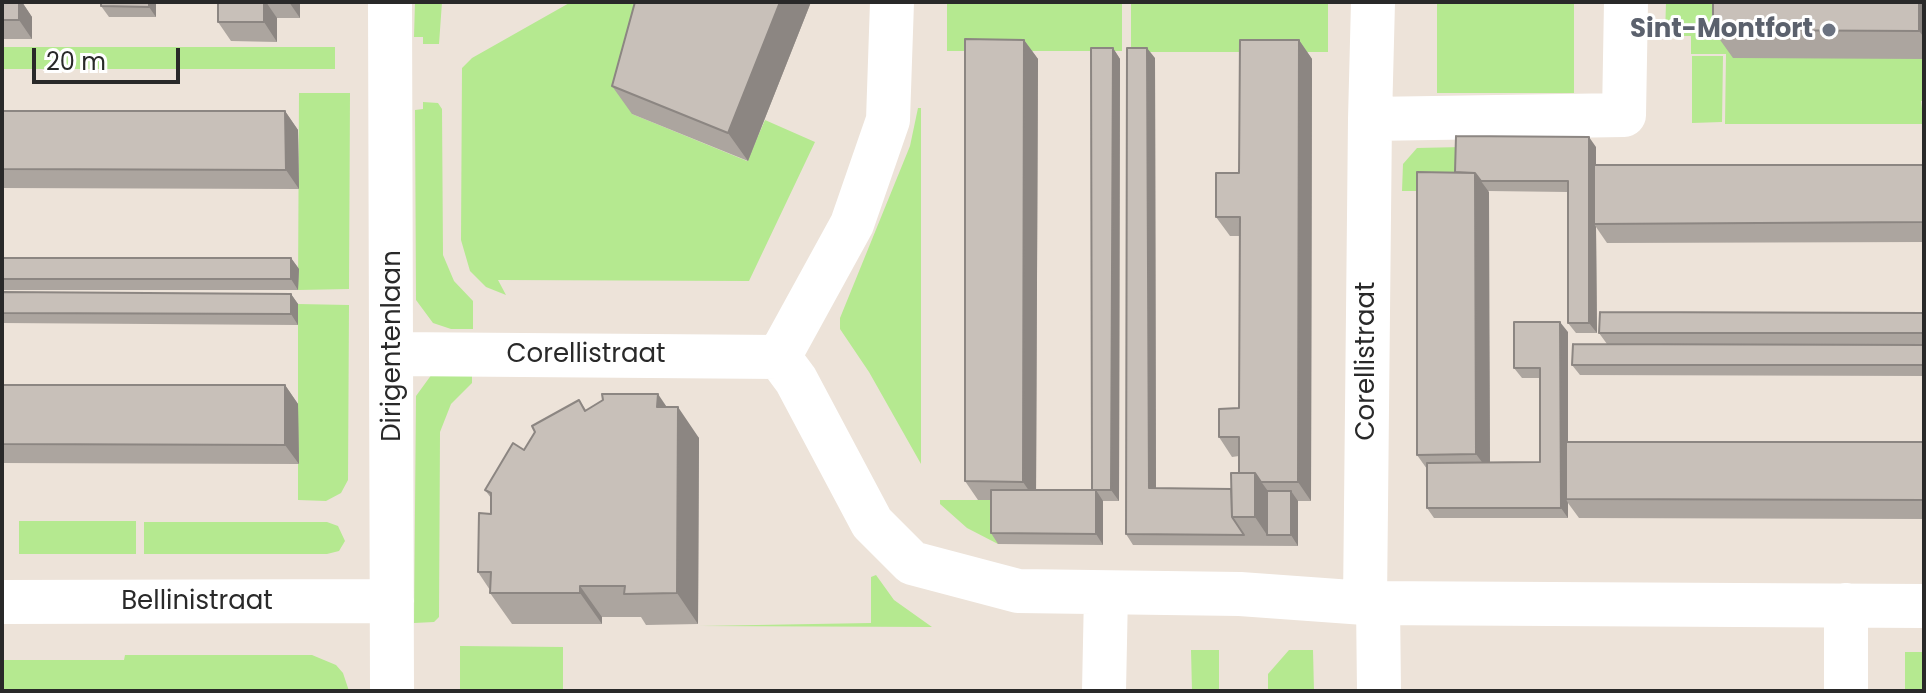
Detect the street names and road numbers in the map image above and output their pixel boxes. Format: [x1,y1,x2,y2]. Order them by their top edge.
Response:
street label: Dirigentenlaan [377,250,409,442]
street label: Corellistraat [1351,281,1383,441]
street label: Corellistraat [506,339,666,371]
street label: Bellinistraat [121,586,273,618]

